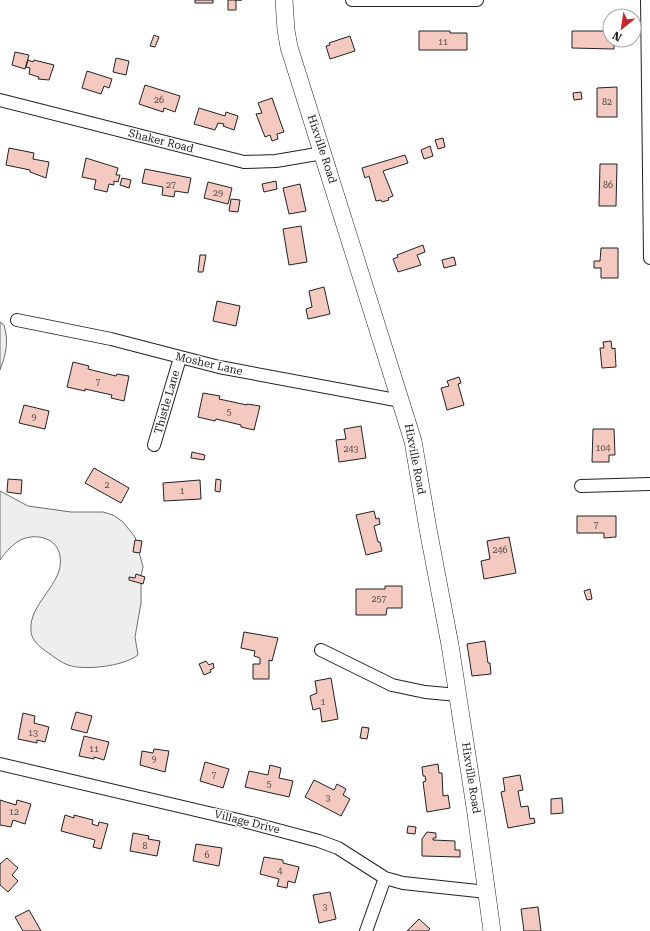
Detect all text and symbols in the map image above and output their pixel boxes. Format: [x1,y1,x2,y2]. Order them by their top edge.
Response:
north arrow [602,8,642,48]
text: N [610,28,624,44]
house number: 11 [438,37,448,47]
house number: 26 [154,95,164,105]
house number: 82 [602,97,612,107]
street label: Hixville Road [305,113,339,185]
street label: Shaker Road [127,127,195,155]
house number: 27 [166,180,176,190]
house number: 86 [603,180,613,190]
house number: 29 [213,188,223,198]
street label: Mosher Lane [174,350,244,378]
street label: Thistle Lane [152,369,182,435]
house number: 7 [95,377,101,387]
house number: 5 [226,407,232,417]
house number: 9 [31,412,37,422]
street label: Hixville Road [402,423,428,495]
house number: 104 [595,443,611,453]
house number: 243 [343,444,359,454]
house number: 2 [104,480,110,490]
house number: 1 [179,486,185,496]
house number: 7 [593,520,599,530]
house number: 246 [492,545,508,555]
house number: 257 [371,594,387,604]
house number: 1 [320,697,326,707]
house number: 13 [28,728,38,738]
street label: Hixville Road [459,742,483,814]
house number: 11 [89,744,99,754]
house number: 9 [151,754,157,764]
house number: 7 [211,770,217,780]
house number: 5 [266,779,272,789]
house number: 3 [325,793,331,803]
house number: 12 [9,807,19,817]
street label: Village Drive [213,808,281,836]
house number: 8 [142,841,148,851]
house number: 6 [204,850,210,860]
house number: 4 [277,866,283,876]
house number: 3 [322,902,328,912]

